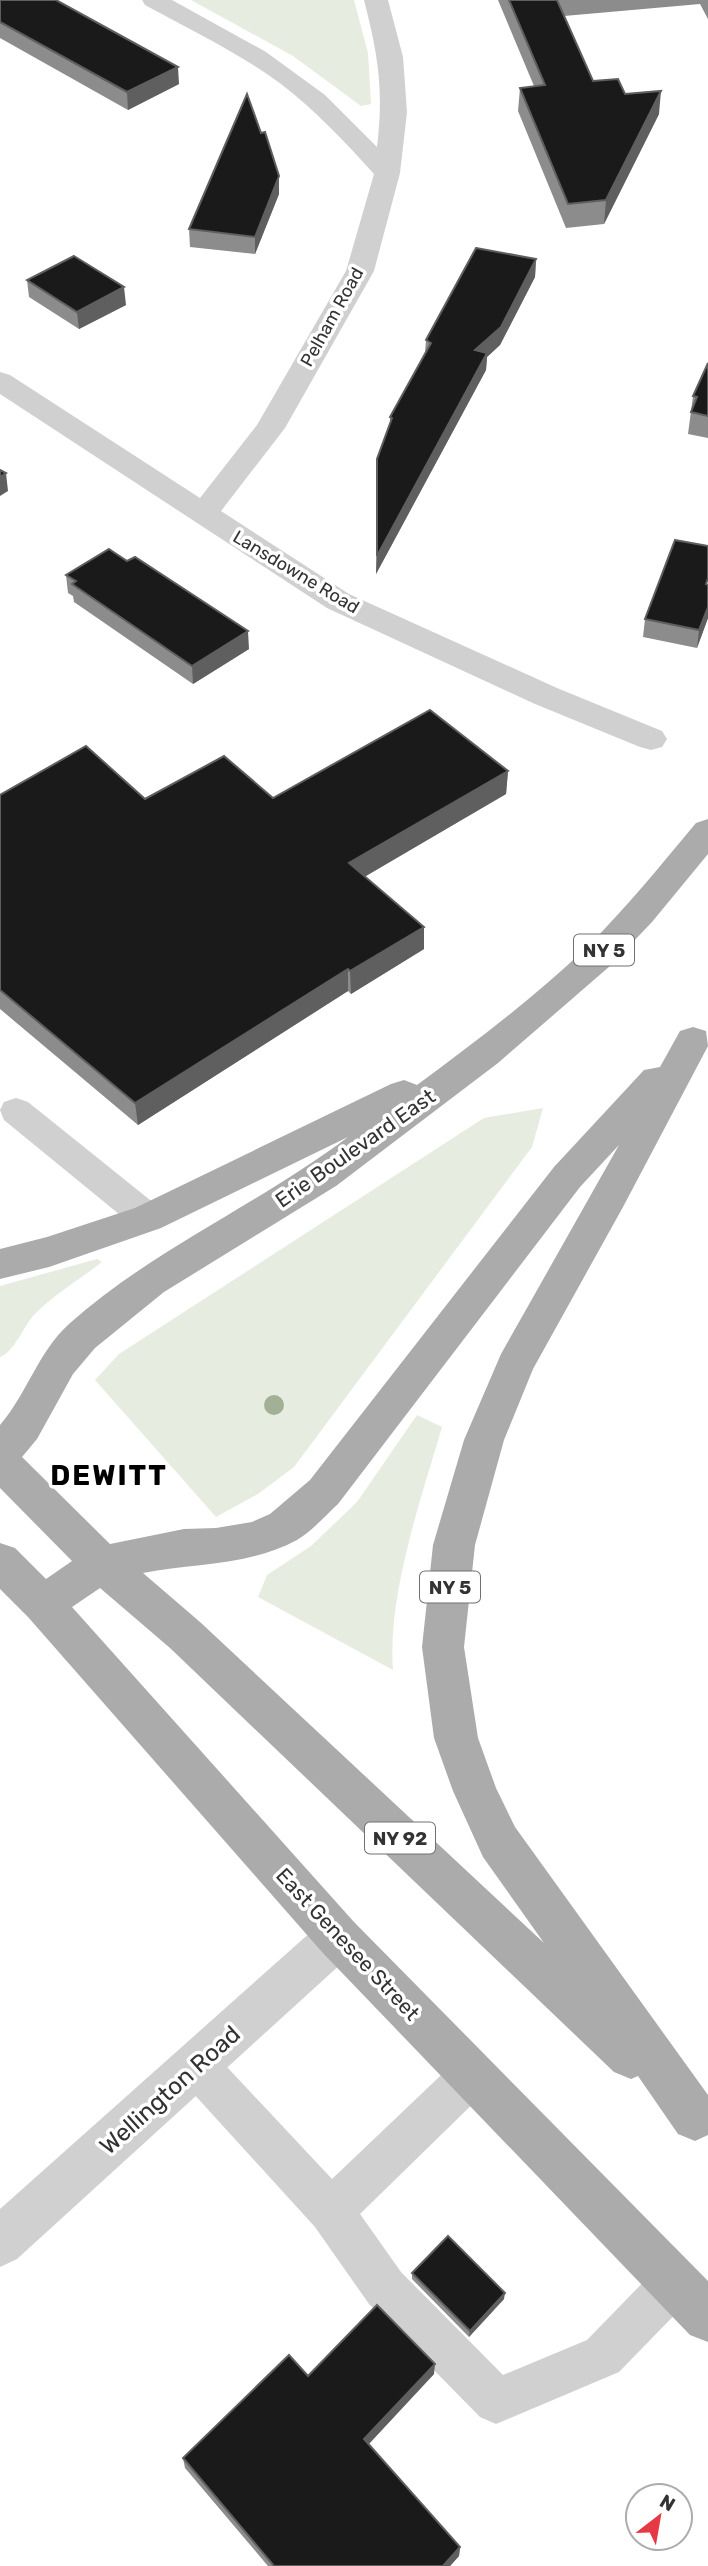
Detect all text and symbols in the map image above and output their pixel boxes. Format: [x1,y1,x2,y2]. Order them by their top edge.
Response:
street label: Pelham Road [296,264,368,370]
street label: Lansdowne Road [229,526,363,618]
road number: NY 5 [574,934,634,966]
street label: Erie Boulevard East [270,1083,440,1213]
district label: DEWITT [50,1459,168,1492]
road number: NY 5 [420,1572,480,1602]
road number: NY 92 [365,1822,435,1854]
street label: East Genesee Street [271,1863,425,2025]
street label: Wellington Road [94,2020,246,2160]
north arrow [624,2482,694,2552]
text: N [656,2489,679,2516]

